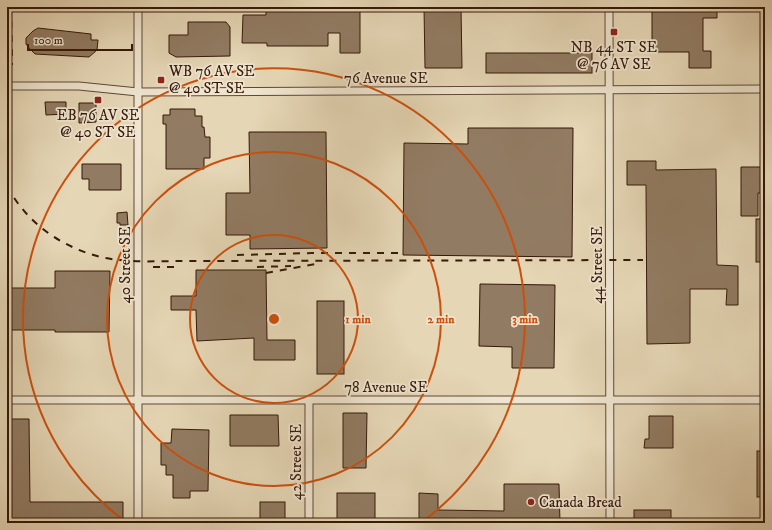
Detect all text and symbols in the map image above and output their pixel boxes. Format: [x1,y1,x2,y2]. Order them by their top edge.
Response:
scale bar [28,26,132,52]
marker: NB 44 ST SE @ 76 AV SE [609,27,619,37]
text: 100 m [34,33,63,48]
place label: NB 44 ST SE @ 76 AV SE [571,38,658,74]
place label: WB 76 AV SE @ 40 ST SE [168,62,255,98]
street label: 76 Avenue SE [344,69,428,88]
marker: WB 76 AV SE @ 40 ST SE [156,75,166,85]
marker: EB 76 AV SE @ 40 ST SE [93,95,103,105]
place label: EB 76 AV SE @ 40 ST SE [57,106,140,142]
street label: 40 Street SE [116,226,135,304]
street label: 44 Street SE [588,226,607,304]
centre of rings [267,312,281,326]
text: 1 min [345,312,371,327]
text: 2 min [428,312,455,327]
text: 3 min [512,312,538,327]
street label: 78 Avenue SE [344,378,428,397]
street label: 42 Street SE [287,423,306,500]
place label: Canada Bread [539,493,622,512]
marker: Canada Bread [526,497,536,507]

